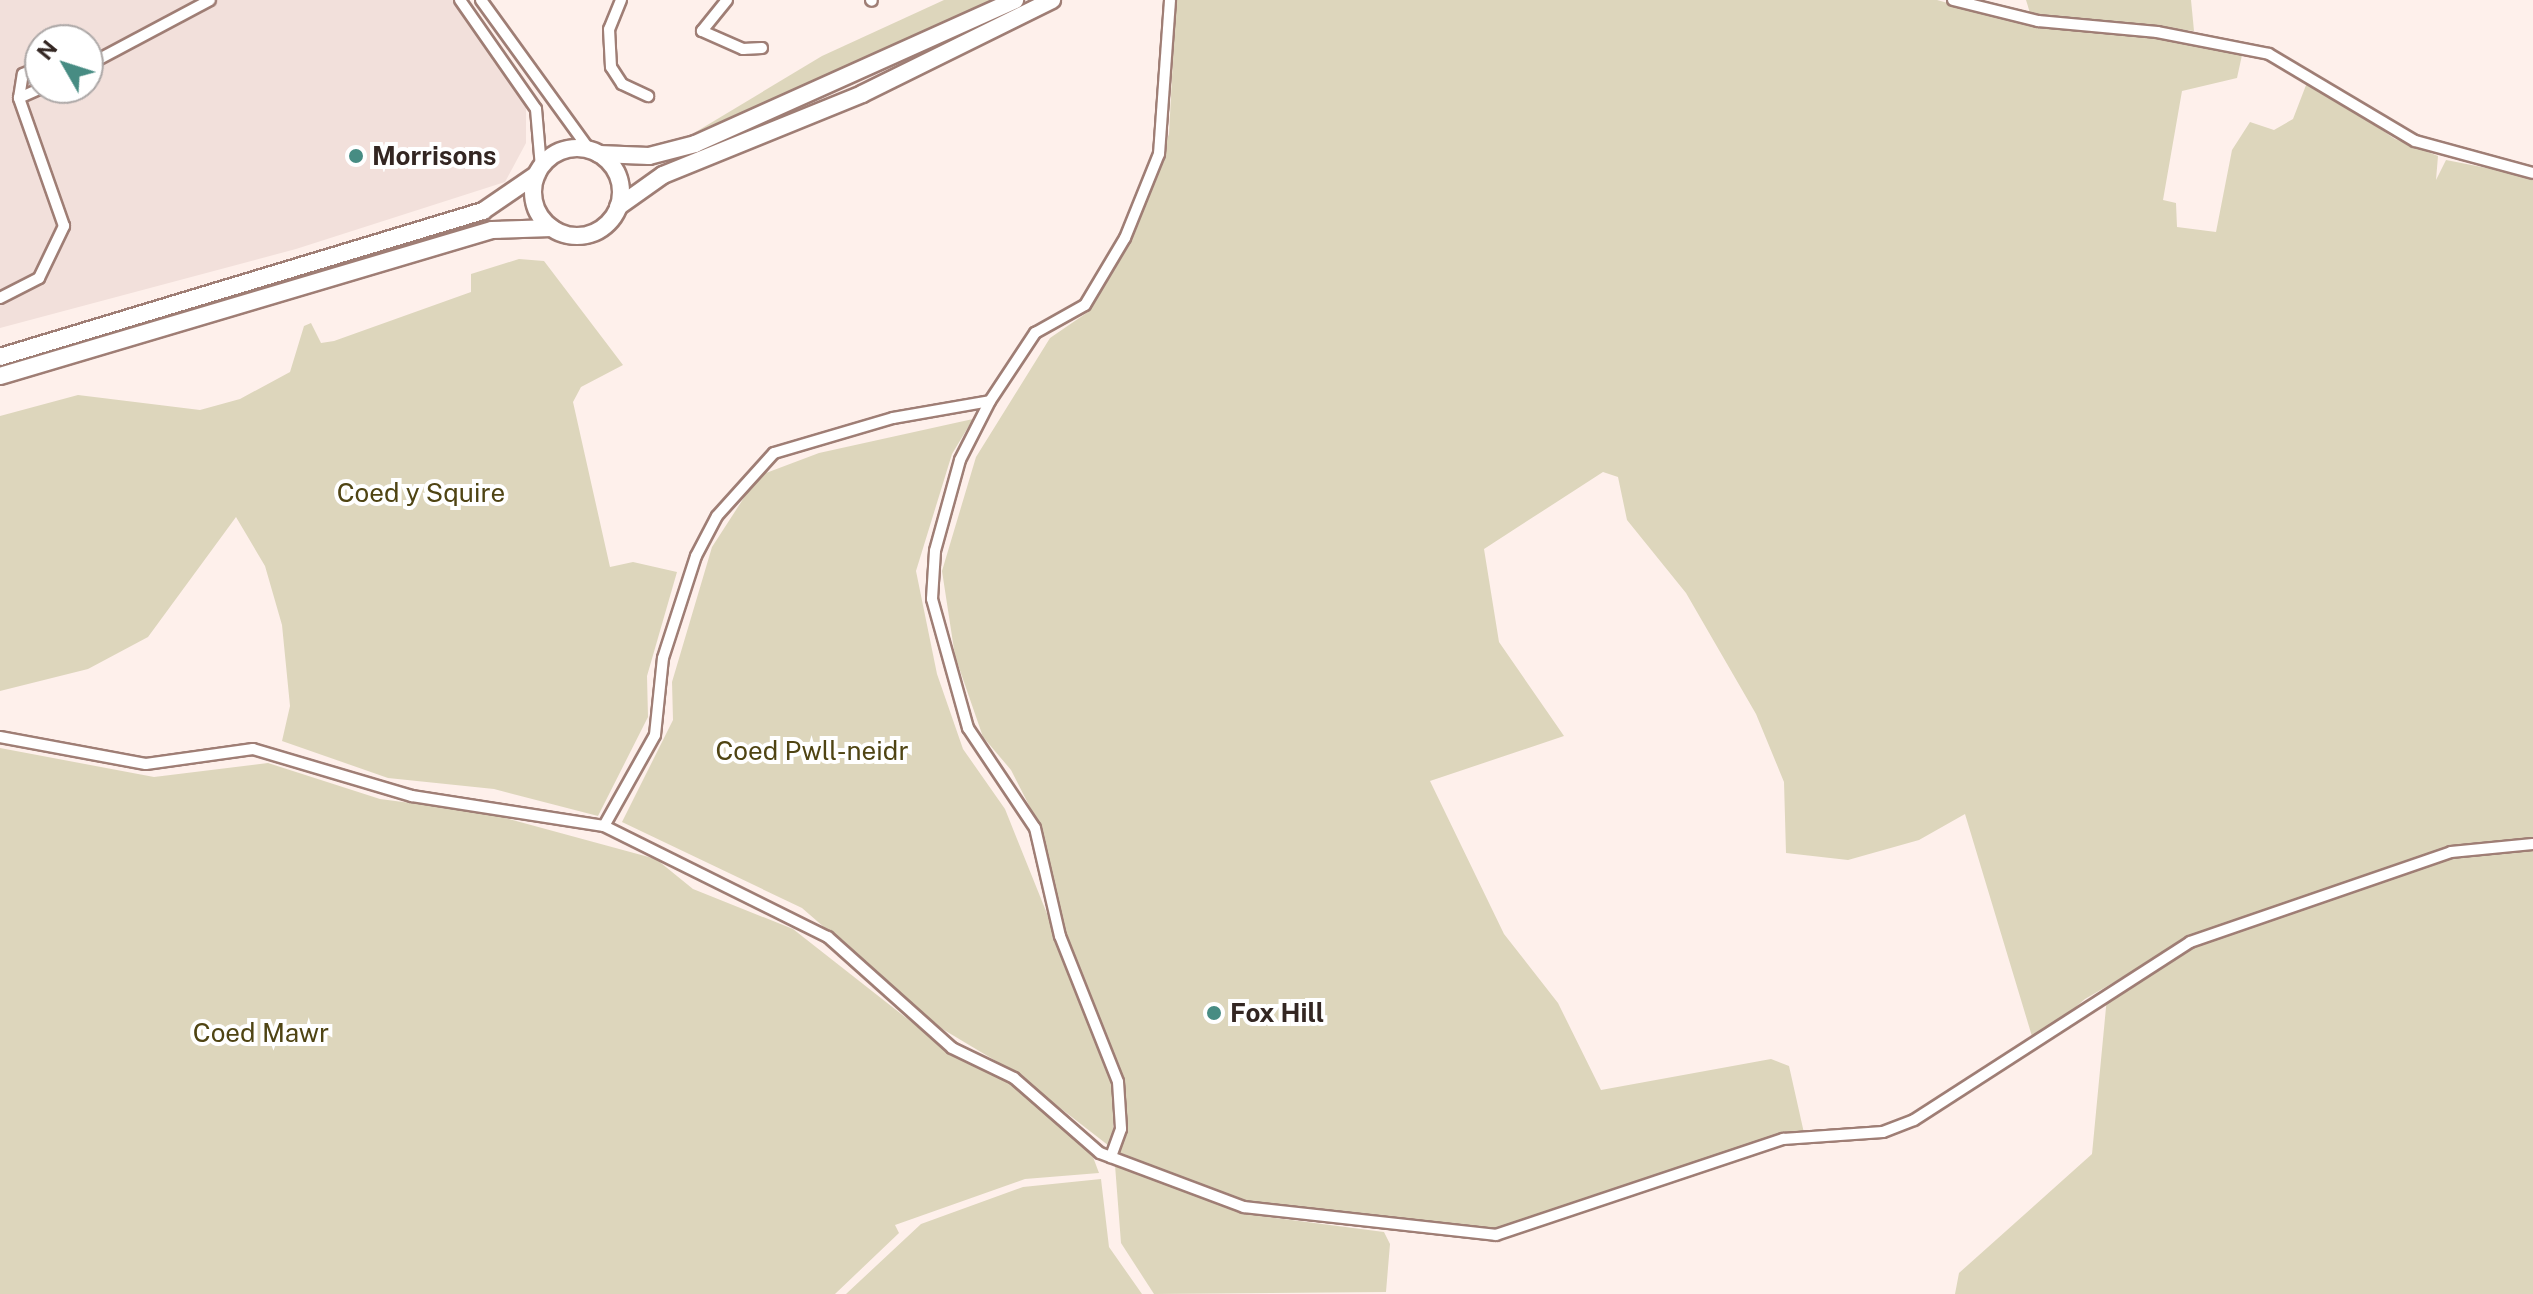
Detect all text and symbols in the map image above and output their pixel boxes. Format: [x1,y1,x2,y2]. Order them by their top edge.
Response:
north arrow [24,24,104,104]
text: N [31,35,62,65]
place label: Morrisons [372,140,496,172]
marker: Morrisons [347,147,365,165]
park label: Coed y Squire [337,477,505,509]
park label: Coed Pwll-neidr [715,735,909,767]
place label: Fox Hill [1230,997,1324,1029]
marker: Fox Hill [1205,1004,1223,1022]
park label: Coed Mawr [193,1017,329,1049]

